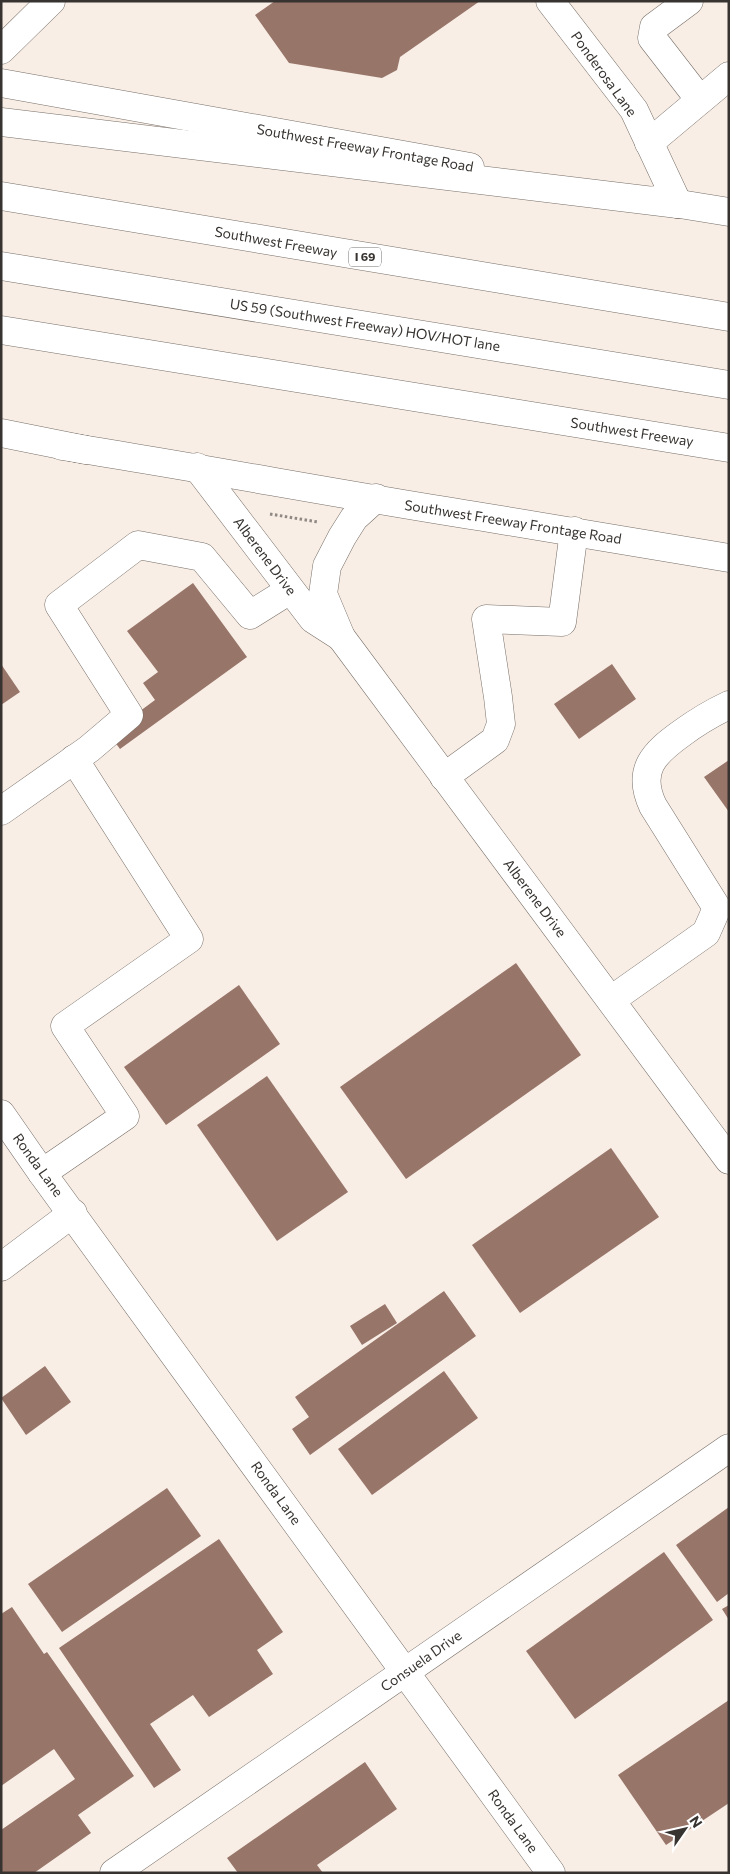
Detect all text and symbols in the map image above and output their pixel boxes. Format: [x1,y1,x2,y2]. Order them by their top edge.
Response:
street label: Ponderosa Lane [568,28,641,120]
street label: Southwest Freeway Frontage Road [255,120,475,175]
street label: Southwest Freeway [213,222,339,261]
road number: I 69 [349,248,381,266]
street label: US 59 (Southwest Freeway) HOV/HOT lane [229,295,501,354]
street label: Southwest Freeway [569,413,695,450]
street label: Southwest Freeway Frontage Road [403,496,623,547]
street label: Alberene Drive [230,513,300,598]
street label: Alberene Drive [500,855,570,940]
street label: Ronda Lane [10,1130,67,1200]
street label: Ronda Lane [248,1458,305,1528]
street label: Consuela Drive [377,1626,464,1695]
street label: Ronda Lane [485,1786,542,1856]
north arrow [660,1804,710,1854]
text: N [686,1812,706,1831]

